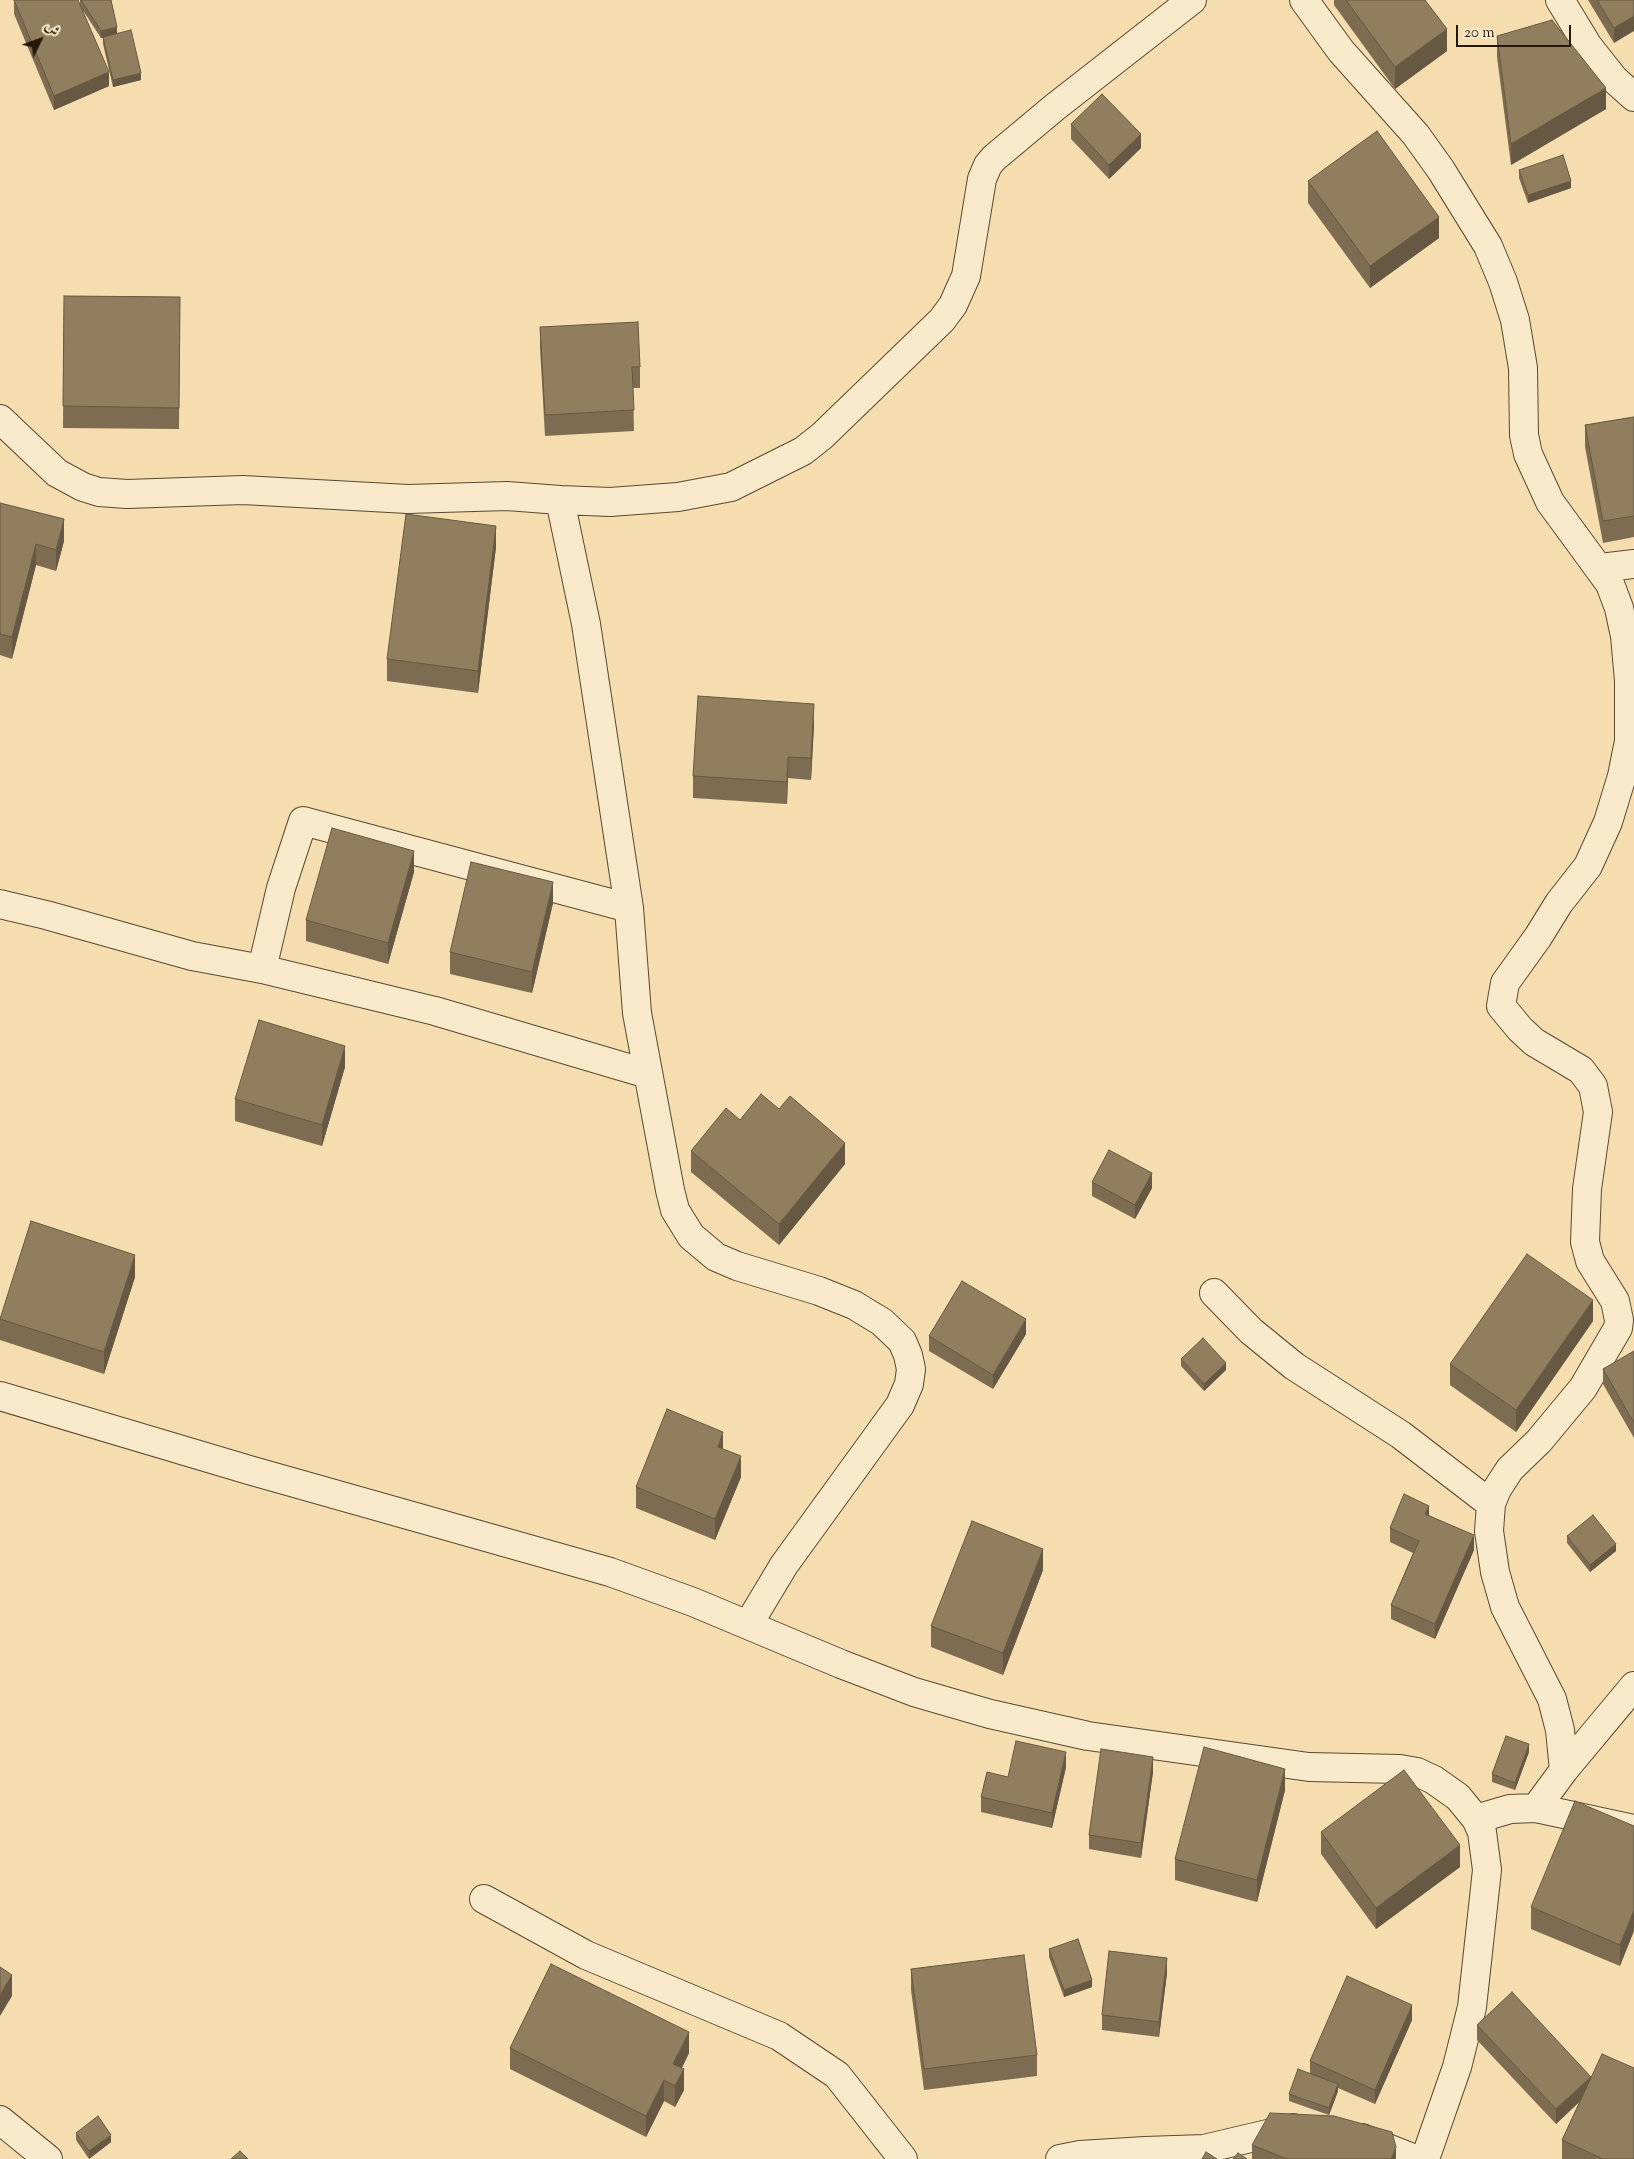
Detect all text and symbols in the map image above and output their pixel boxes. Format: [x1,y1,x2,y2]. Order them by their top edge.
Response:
north arrow [15,15,65,65]
scale bar [1459,15,1574,47]
text: ش [39,18,63,42]
text: 20 m [1464,23,1495,44]

